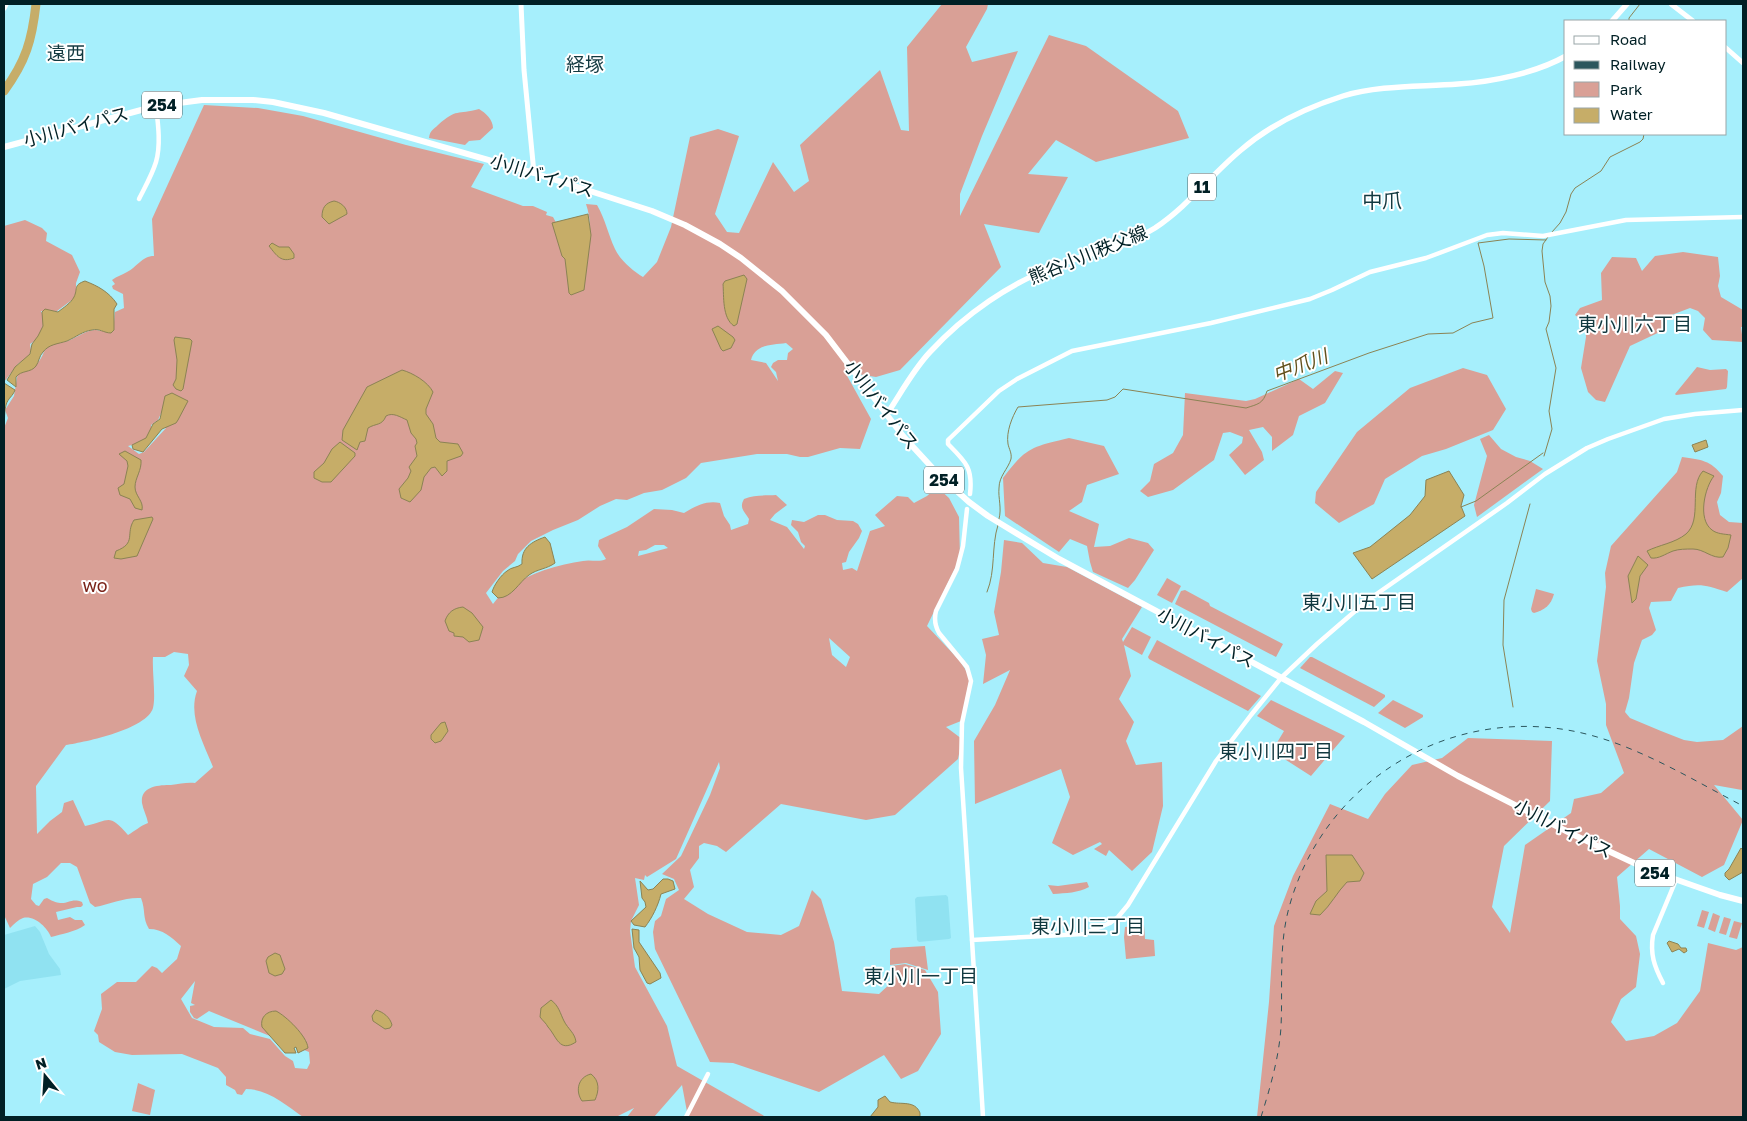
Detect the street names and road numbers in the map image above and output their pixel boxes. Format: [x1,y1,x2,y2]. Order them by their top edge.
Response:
road number: 254 [142,92,182,118]
street label: 小川バイパス [21,101,131,151]
street label: 小川バイパス [488,149,597,201]
road number: 11 [1188,173,1216,200]
street label: 熊谷小川秩父線 [1025,220,1150,288]
street label: 小川バイパス [840,355,924,454]
road number: 254 [924,466,964,494]
street label: 小川バイパス [1154,602,1259,672]
street label: 小川バイパス [1511,794,1616,862]
road number: 254 [1635,860,1675,886]

